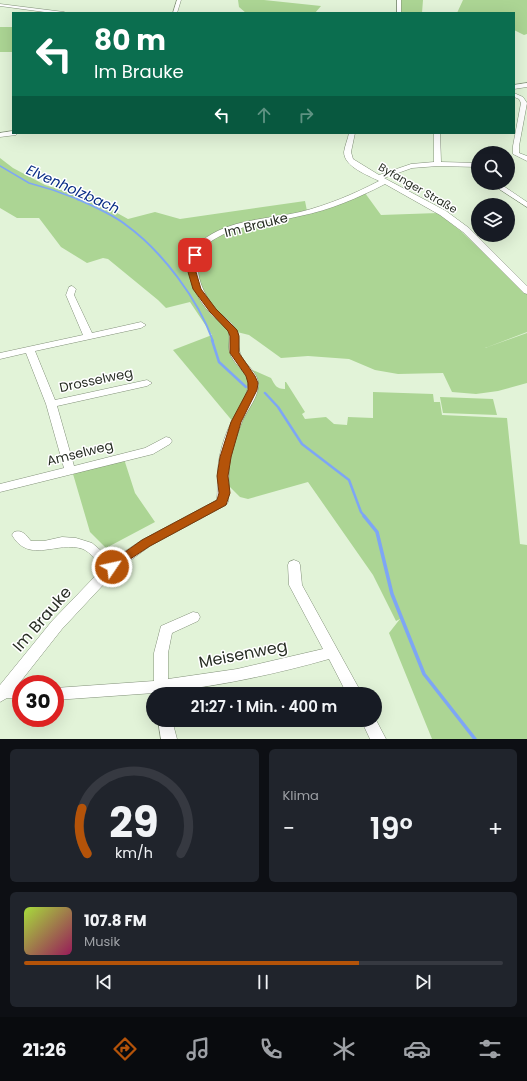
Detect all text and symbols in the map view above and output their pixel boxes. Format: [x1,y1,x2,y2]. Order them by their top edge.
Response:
text: 80 m [94,21,166,60]
icon: left [28,28,80,80]
text: Im Brauke [94,59,184,84]
icon: left [211,104,233,126]
icon: ahead [253,104,275,126]
icon: right [295,104,317,126]
map controls [471,146,515,242]
button: search [471,146,515,190]
water label: Elvenholzbach [23,159,123,219]
street label: Byfanger Straße [376,159,461,217]
button: layers [471,198,515,242]
street label: Im Brauke [222,208,290,242]
pin [178,238,212,272]
icon: arrive [184,244,206,266]
street label: Drosselweg [57,363,135,397]
street label: Amselweg [45,436,115,470]
position arrow [91,546,133,588]
street label: Im Brauke [7,581,77,657]
street label: Meisenweg [197,634,289,674]
speed limit sign: 30 [12,675,64,727]
text: 21:27 · 1 Min. · 400 m [191,696,337,717]
text: Klima [283,786,319,805]
text: 29 [110,792,159,851]
text: 19° [370,807,413,850]
text: − [283,813,295,844]
text: + [488,813,503,844]
text: km/h [115,842,153,862]
text: 107.8 FM [84,910,147,931]
text: Musik [84,932,120,951]
icon: previous [93,971,115,993]
icon: pause [252,971,274,993]
icon: next [412,971,434,993]
icon: directions [111,1035,139,1063]
icon: music [184,1035,212,1063]
icon: phone [257,1035,285,1063]
icon: climate [330,1035,358,1063]
icon: car [403,1035,431,1063]
icon: filters [476,1035,504,1063]
text: 21:26 [23,1037,66,1062]

